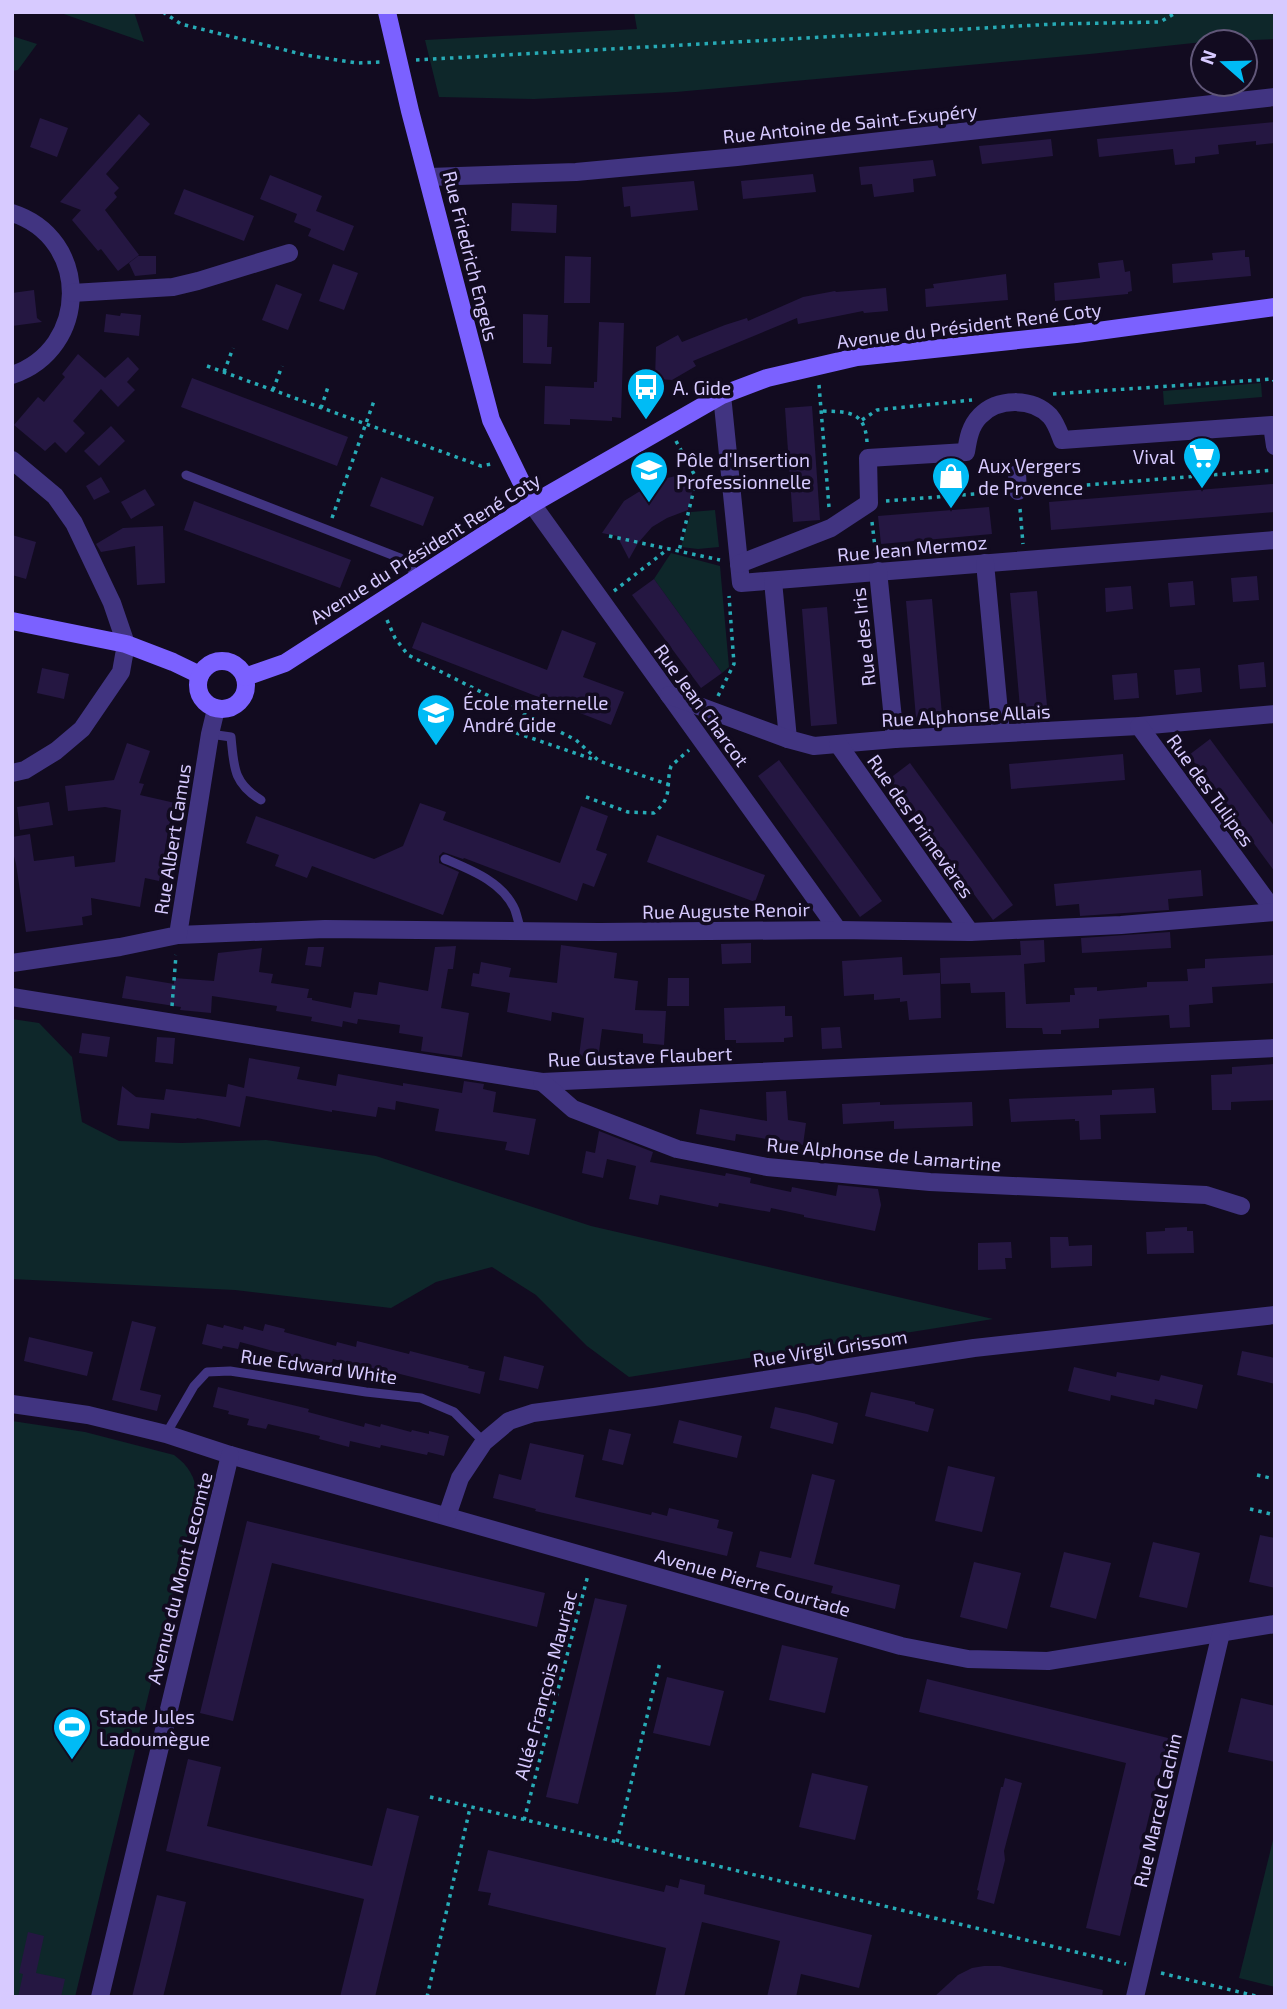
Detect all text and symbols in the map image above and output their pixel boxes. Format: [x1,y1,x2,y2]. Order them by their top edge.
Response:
north arrow [1189,28,1259,98]
text: N [1194,47,1221,67]
street label: Rue Antoine de Saint-Exupéry [722,98,978,148]
street label: Rue Friedrich Engels [439,168,503,344]
street label: Avenue du Président René Coty [835,297,1103,353]
bus stop icon: A. Gide [625,366,667,421]
place label: A. Gide [673,376,731,399]
supermarket icon: Vival [1181,435,1223,490]
place label: Vival [1133,445,1175,468]
place label: Pôle d'Insertion Professionnelle [676,448,811,493]
school or university icon: Pôle d'Insertion Professionnelle [628,449,670,504]
place label: Aux Vergers de Provence [978,454,1083,499]
shop icon: Aux Vergers de Provence [930,455,972,510]
street label: Avenue du Président René Coty [306,468,544,628]
street label: Rue Jean Mermoz [836,530,988,566]
street label: Rue des Iris [846,587,880,687]
street label: Rue Jean Charcot [650,639,754,771]
place label: École maternelle André Gide [463,691,609,736]
school or university icon: École maternelle André Gide [415,692,457,747]
street label: Rue Alphonse Allais [881,699,1051,731]
street label: Rue des Tulipes [1163,729,1259,851]
street label: Rue des Primevères [863,750,979,902]
street label: Rue Albert Camus [149,762,195,916]
street label: Rue Auguste Renoir [642,897,811,923]
street label: Rue Gustave Flaubert [547,1041,733,1071]
street label: Rue Alphonse de Lamartine [766,1132,1002,1176]
street label: Rue Virgil Grissom [751,1324,909,1372]
street label: Rue Edward White [239,1344,399,1388]
street label: Avenue du Mont Lecomte [141,1470,217,1686]
street label: Avenue Pierre Courtade [653,1543,853,1621]
street label: Allée François Mauriac [509,1588,582,1783]
place label: Stade Jules Ladoumègue [99,1705,210,1750]
sports icon: Stade Jules Ladoumègue [51,1706,93,1761]
street label: Rue Marcel Cachin [1128,1731,1186,1889]

